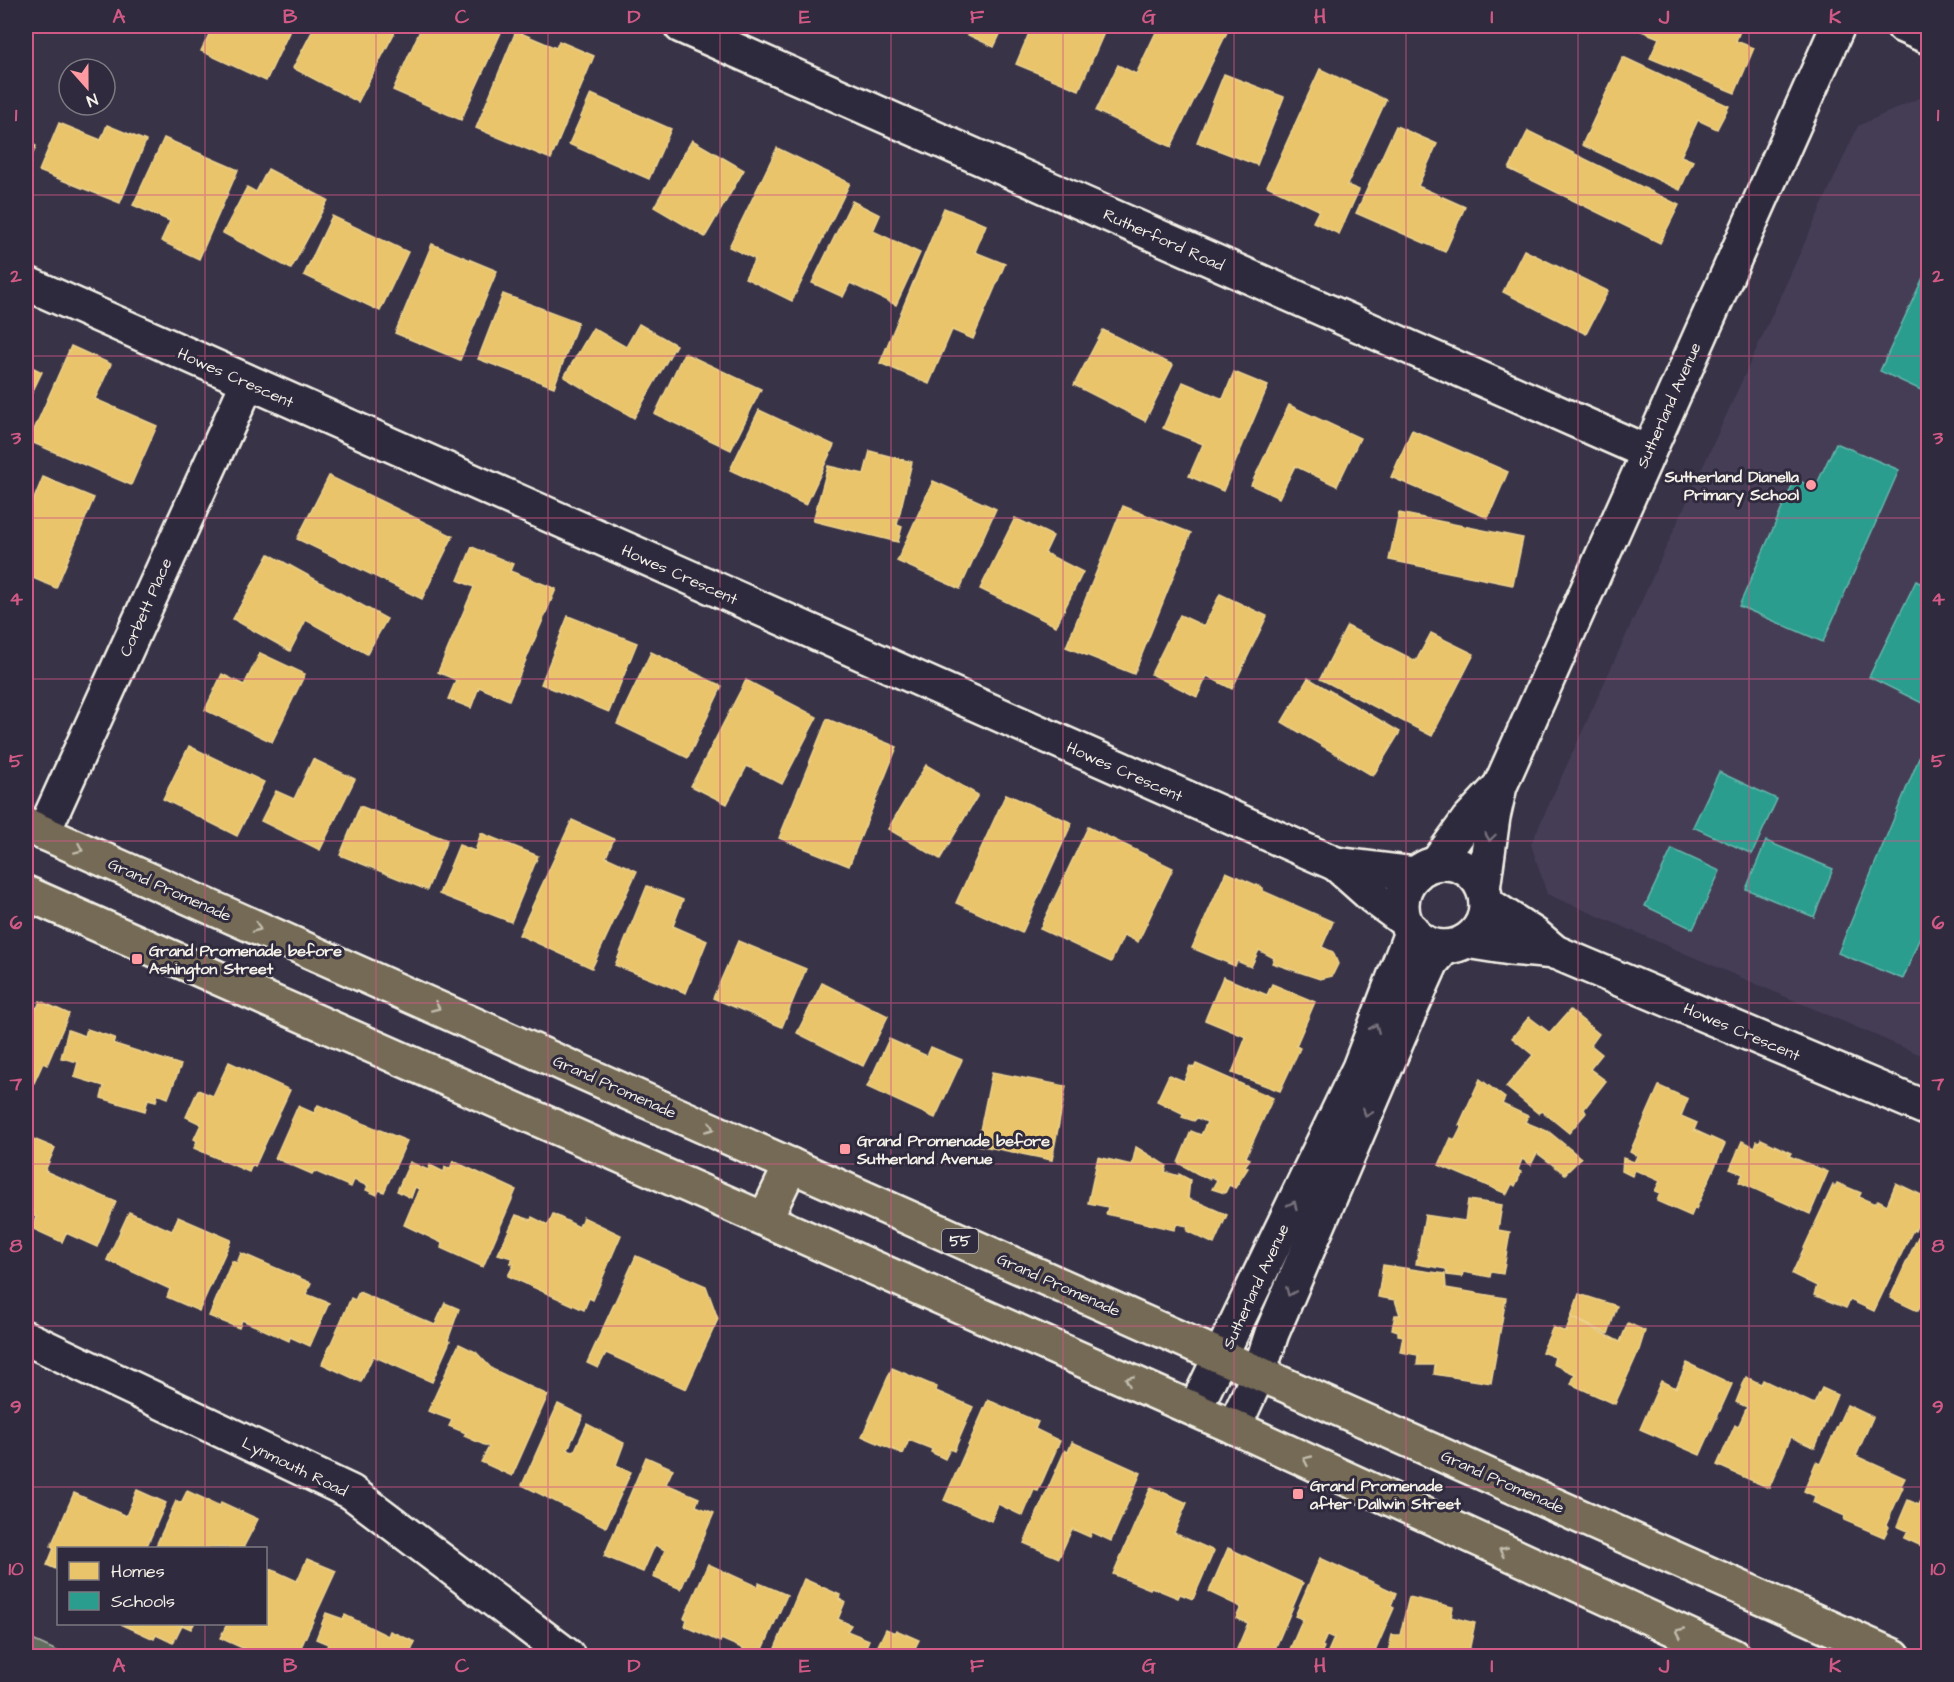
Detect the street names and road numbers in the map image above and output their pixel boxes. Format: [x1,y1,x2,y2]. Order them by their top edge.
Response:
street label: Rutherford Road [1100,203,1227,276]
street label: Sutherland Avenue [1631,339,1707,472]
street label: Howes Crescent [174,342,298,414]
street label: Howes Crescent [618,539,742,611]
street label: Corbett Place [114,554,178,660]
street label: Howes Crescent [1063,736,1187,808]
street label: Grand Promenade [104,853,235,927]
street label: Howes Crescent [1680,997,1804,1067]
street label: Grand Promenade [549,1050,680,1124]
street label: Sutherland Avenue [1217,1220,1295,1352]
road number: 55 [942,1229,978,1253]
street label: Grand Promenade [993,1248,1124,1322]
street label: Lynmouth Road [238,1432,351,1503]
street label: Grand Promenade [1437,1445,1568,1519]

